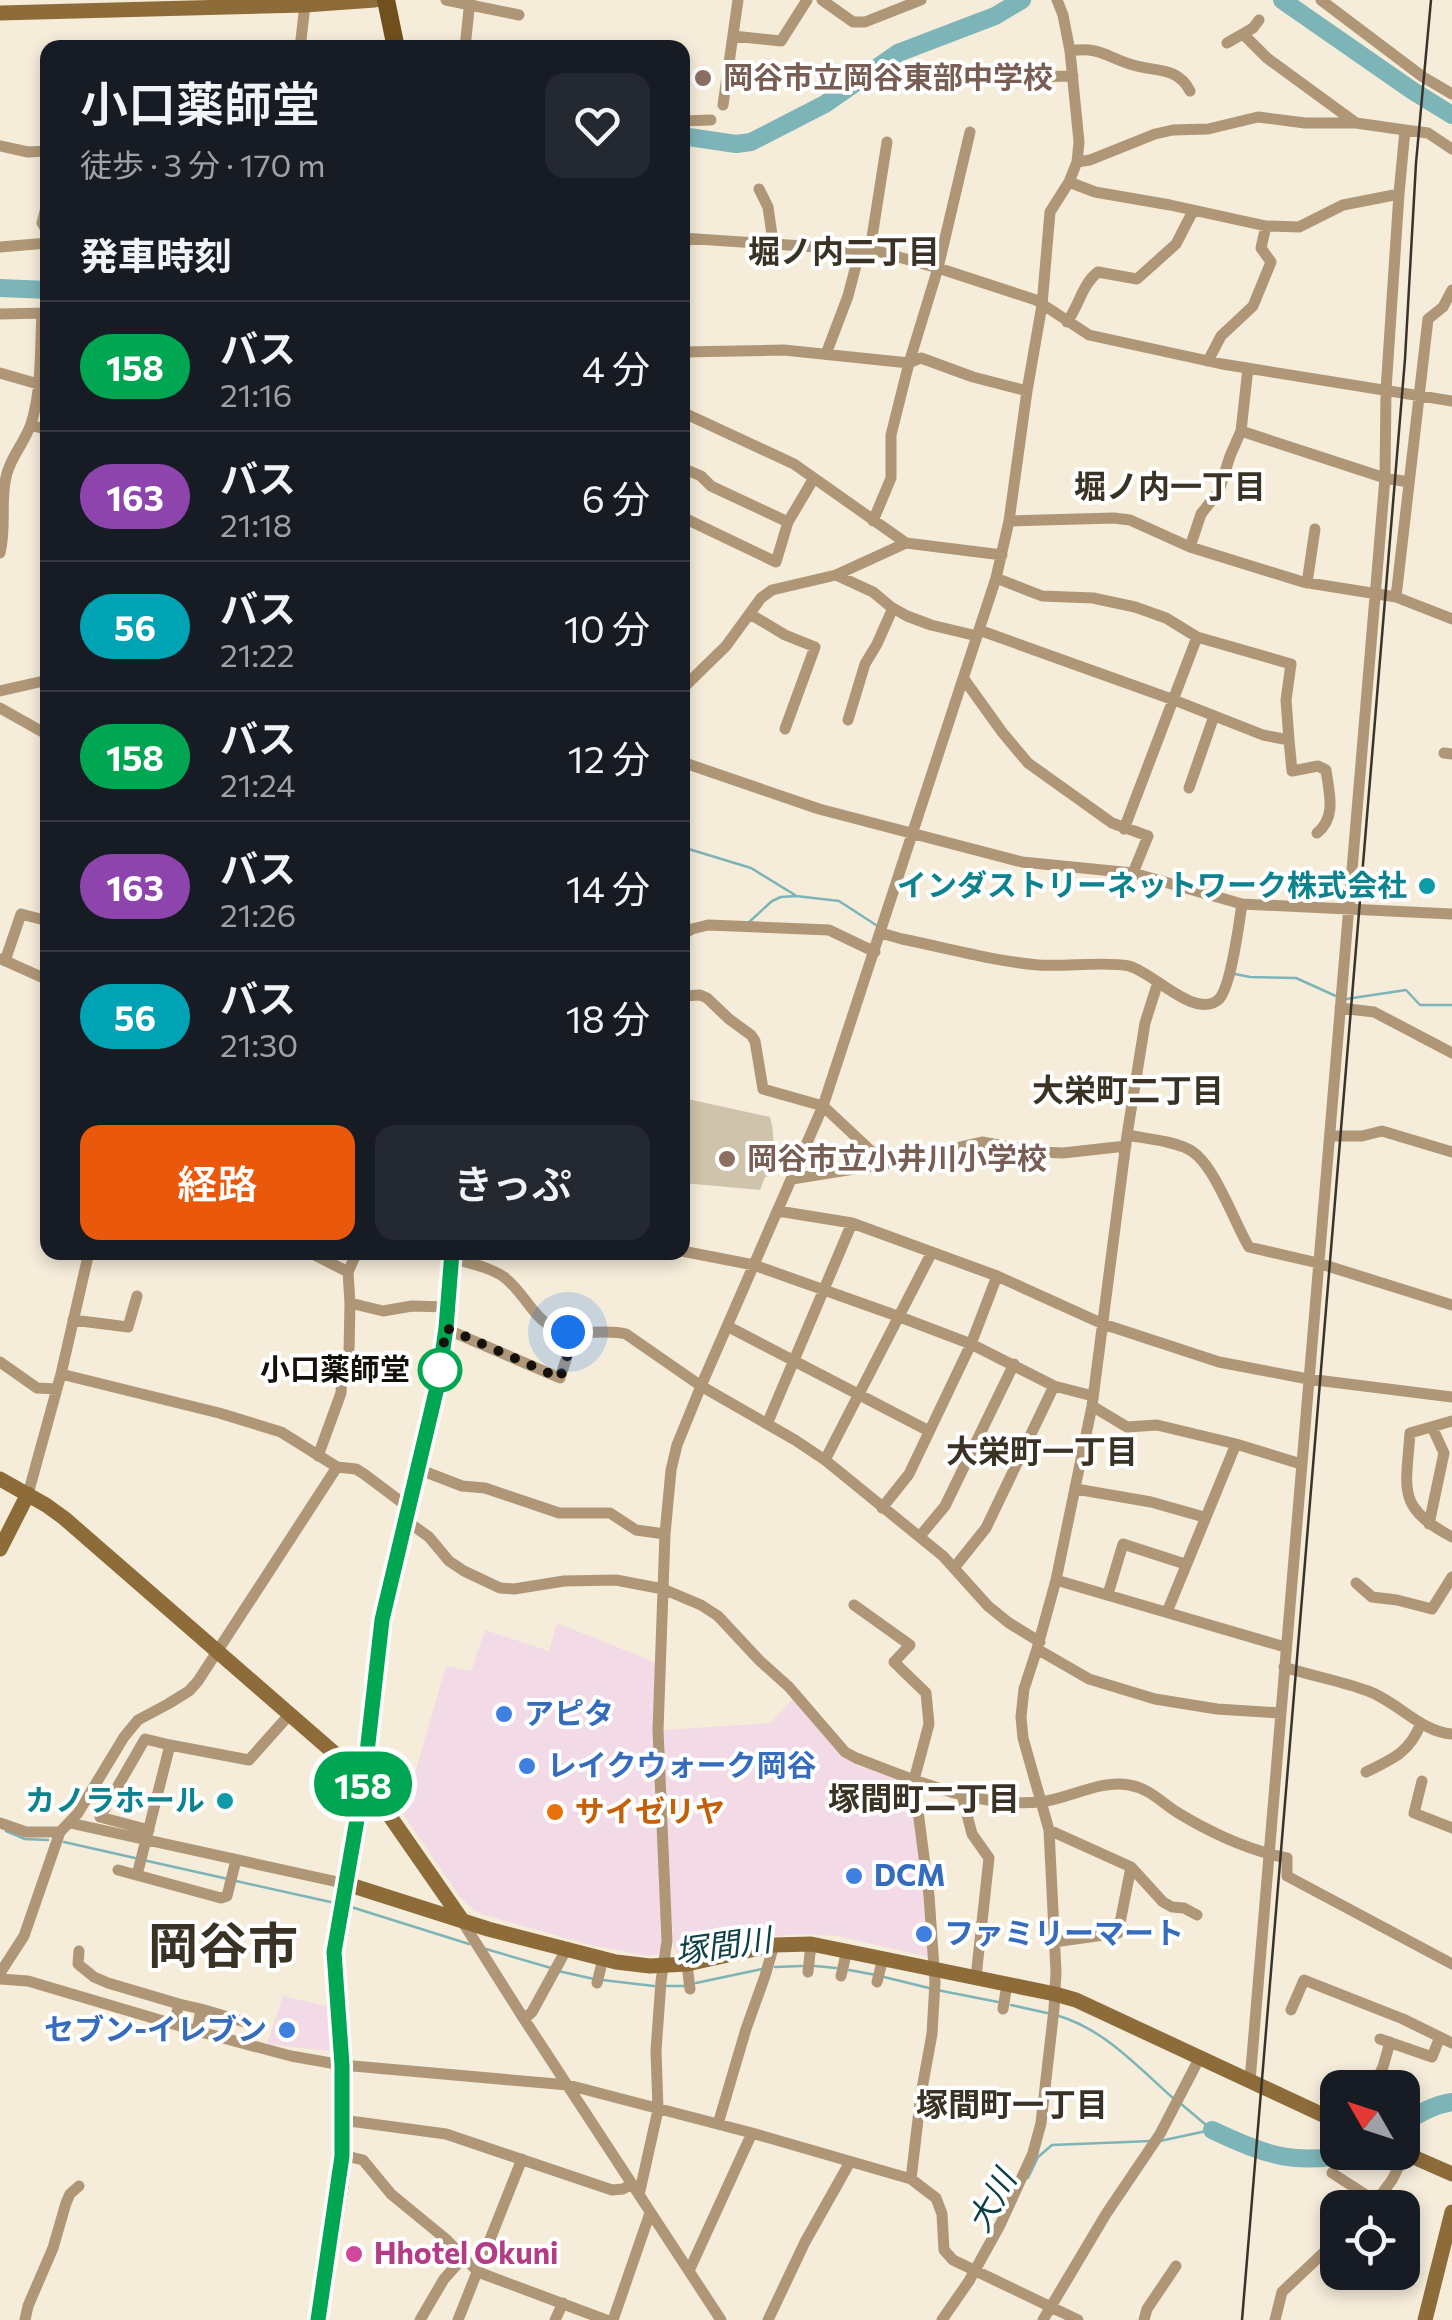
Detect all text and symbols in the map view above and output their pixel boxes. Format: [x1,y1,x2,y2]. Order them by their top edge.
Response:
place label: 岡谷市立岡谷東部中学校 [723,57,1053,94]
marker: 岡谷市立岡谷東部中学校 [692,67,714,89]
text: 小口薬師堂 [80,73,320,132]
button: heart [545,73,650,178]
text: 徒歩 · 3 分 · 170 m [80,144,325,184]
district label: 堀ノ内二丁目 [748,230,940,270]
text: 発車時刻 [80,231,232,278]
text: バス [220,324,296,371]
text: 4 分 [582,344,650,391]
text: 158 [106,345,164,388]
text: 21:16 [220,374,292,414]
text: バス [220,454,296,501]
district label: 堀ノ内一丁目 [1074,465,1266,505]
text: 6 分 [582,474,650,521]
text: 163 [106,475,164,518]
text: 21:18 [220,504,292,544]
text: バス [220,584,296,631]
text: 10 分 [564,604,650,651]
text: 56 [114,605,156,648]
text: 21:22 [220,634,294,674]
text: バス [220,714,296,761]
text: 12 分 [567,734,650,781]
text: 158 [106,735,164,778]
text: 21:24 [220,764,295,804]
text: バス [220,844,296,891]
text: 14 分 [566,864,650,911]
text: 163 [106,865,164,908]
place label: インダストリーネットワーク株式会社 [897,865,1407,902]
marker: インダストリーネットワーク株式会社 [1416,875,1438,897]
text: 21:26 [220,894,296,934]
text: バス [220,974,296,1021]
text: 18 分 [565,994,650,1041]
text: 56 [114,995,156,1038]
text: 21:30 [220,1024,298,1064]
district label: 大栄町二丁目 [1032,1069,1224,1109]
button: 経路 [80,1125,355,1240]
button: きっぷ [375,1125,650,1240]
place label: 岡谷市立小井川小学校 [747,1138,1047,1175]
marker: 岡谷市立小井川小学校 [716,1148,738,1170]
your location [543,1307,593,1357]
place label: 小口薬師堂 [260,1349,410,1386]
marker: 小口薬師堂 [419,1349,461,1391]
district label: 大栄町一丁目 [946,1430,1138,1470]
place label: アピタ [524,1693,614,1730]
marker: アピタ [493,1703,515,1725]
place label: レイクウォーク岡谷 [547,1745,816,1782]
line badge: 158 [306,1752,420,1816]
marker: レイクウォーク岡谷 [516,1755,538,1777]
text: 158 [334,1763,392,1806]
district label: 塚間町二丁目 [828,1777,1020,1817]
place label: カノラホール [25,1780,205,1817]
marker: カノラホール [214,1790,236,1812]
place label: サイゼリヤ [575,1791,725,1828]
marker: サイゼリヤ [544,1801,566,1823]
place label: DCM [874,1855,945,1892]
marker: DCM [843,1865,865,1887]
district label: 岡谷市 [148,1913,298,1974]
place label: ファミリーマート [944,1913,1184,1950]
water label: 塚間川 [672,1917,776,1971]
marker: ファミリーマート [913,1923,935,1945]
place label: セブン-イレブン [44,2009,267,2046]
marker: セブン-イレブン [276,2019,298,2041]
north arrow [1320,2070,1420,2170]
map controls [1320,2070,1420,2290]
district label: 塚間町一丁目 [916,2083,1108,2123]
water label: 大川 [957,2160,1025,2238]
button: locate [1320,2190,1420,2290]
place label: Hhotel Okuni [374,2233,558,2270]
marker: Hhotel Okuni [343,2243,365,2265]

